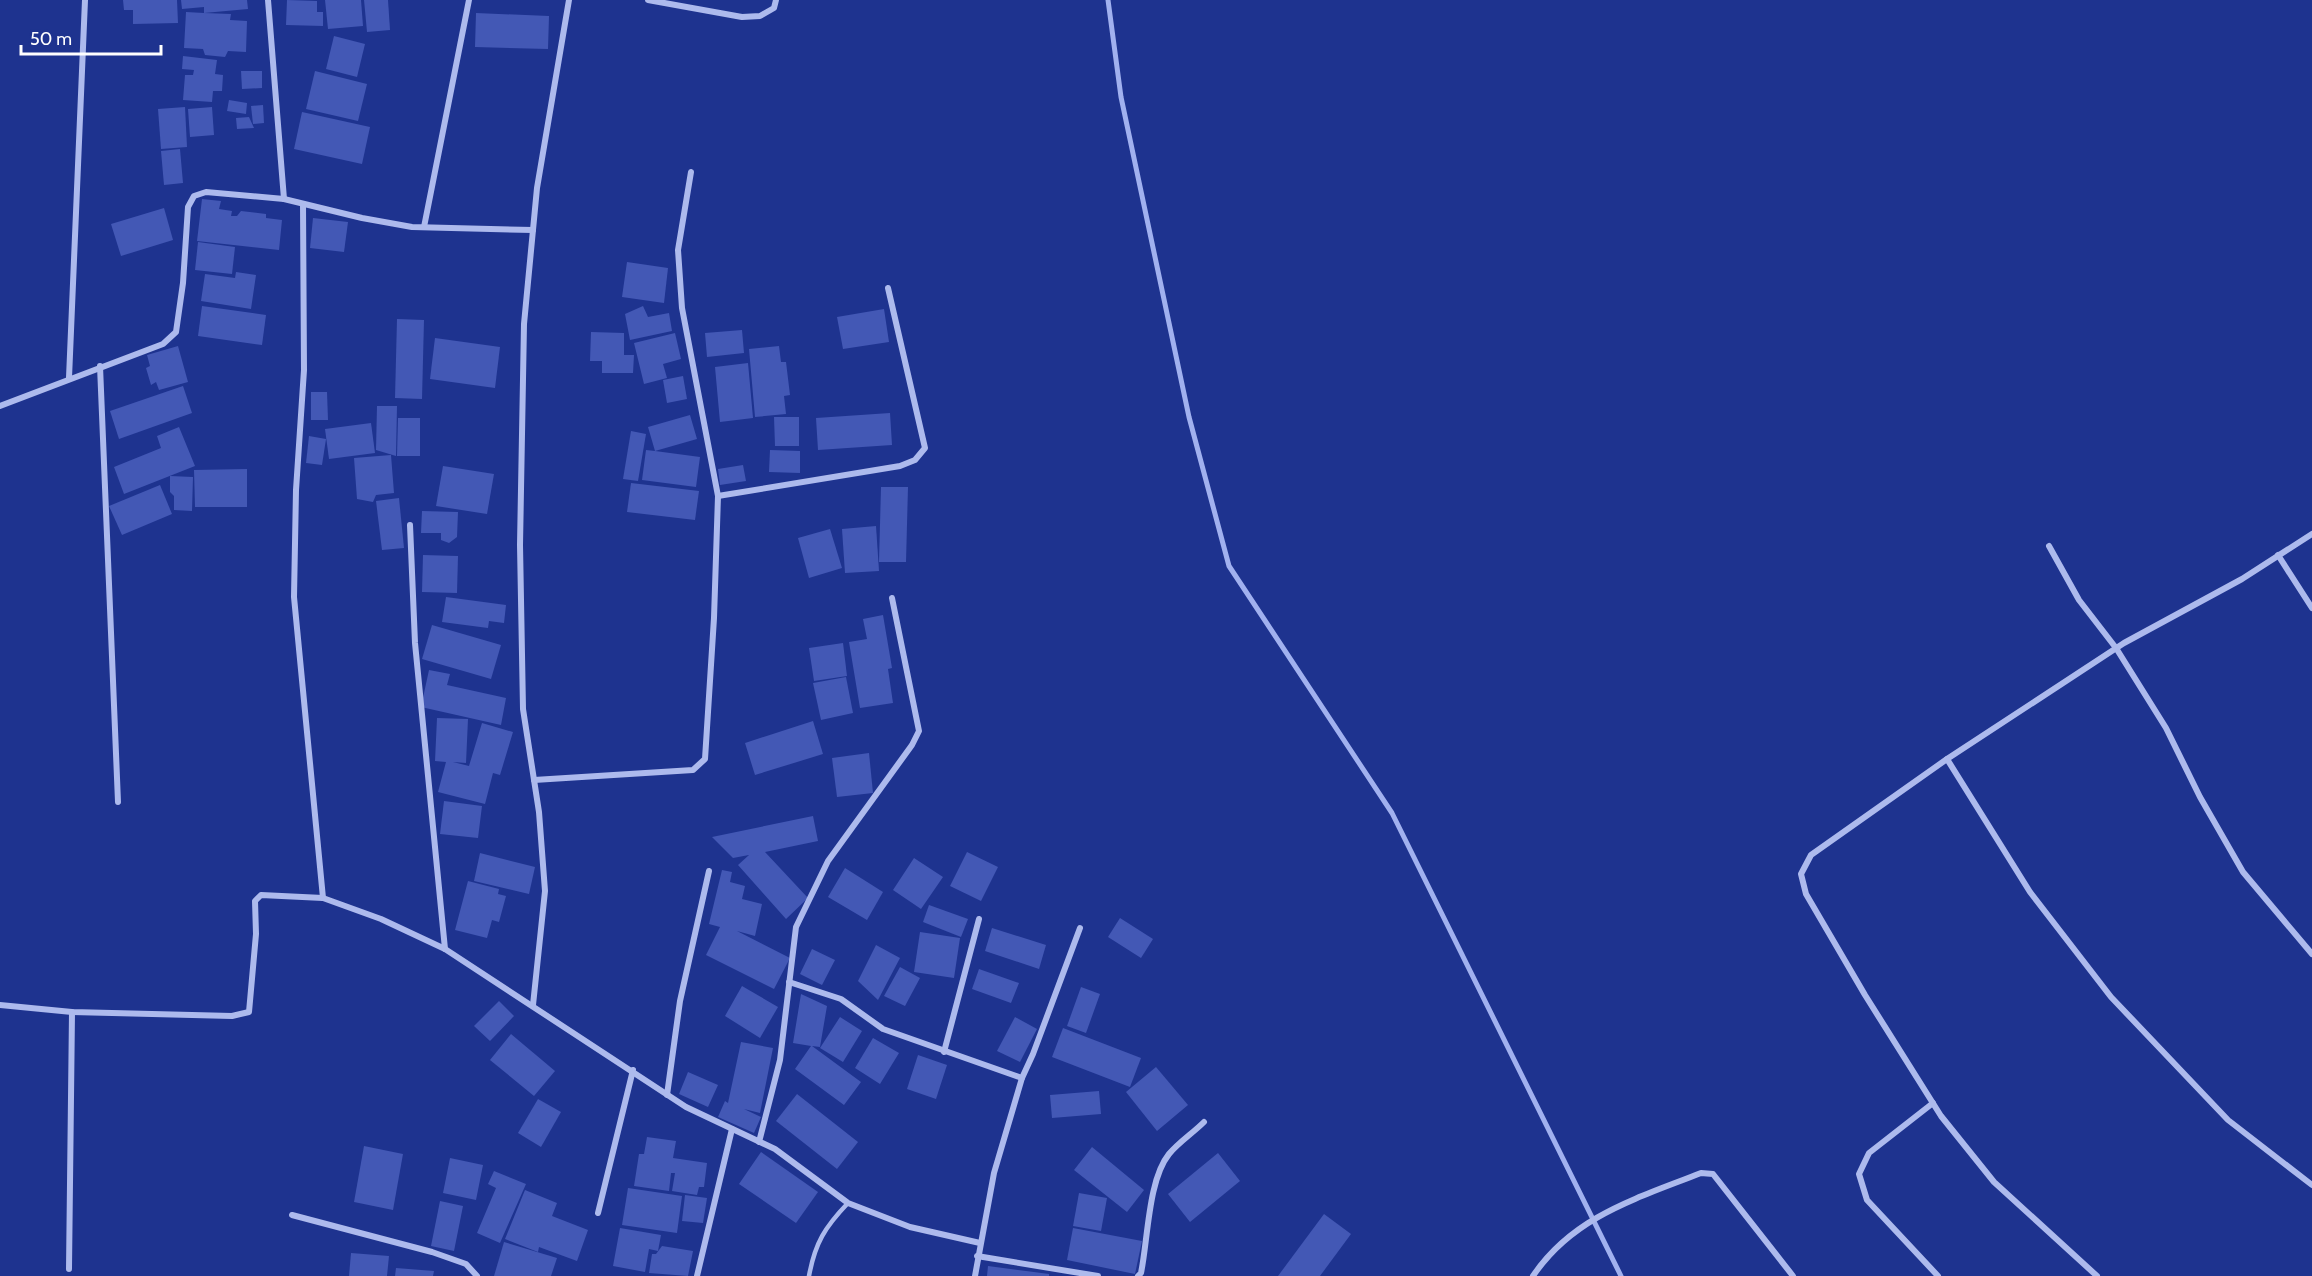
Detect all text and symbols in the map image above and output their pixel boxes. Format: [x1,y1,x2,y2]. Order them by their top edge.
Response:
scale bar [21,18,160,56]
text: 50 m [30,28,72,50]

